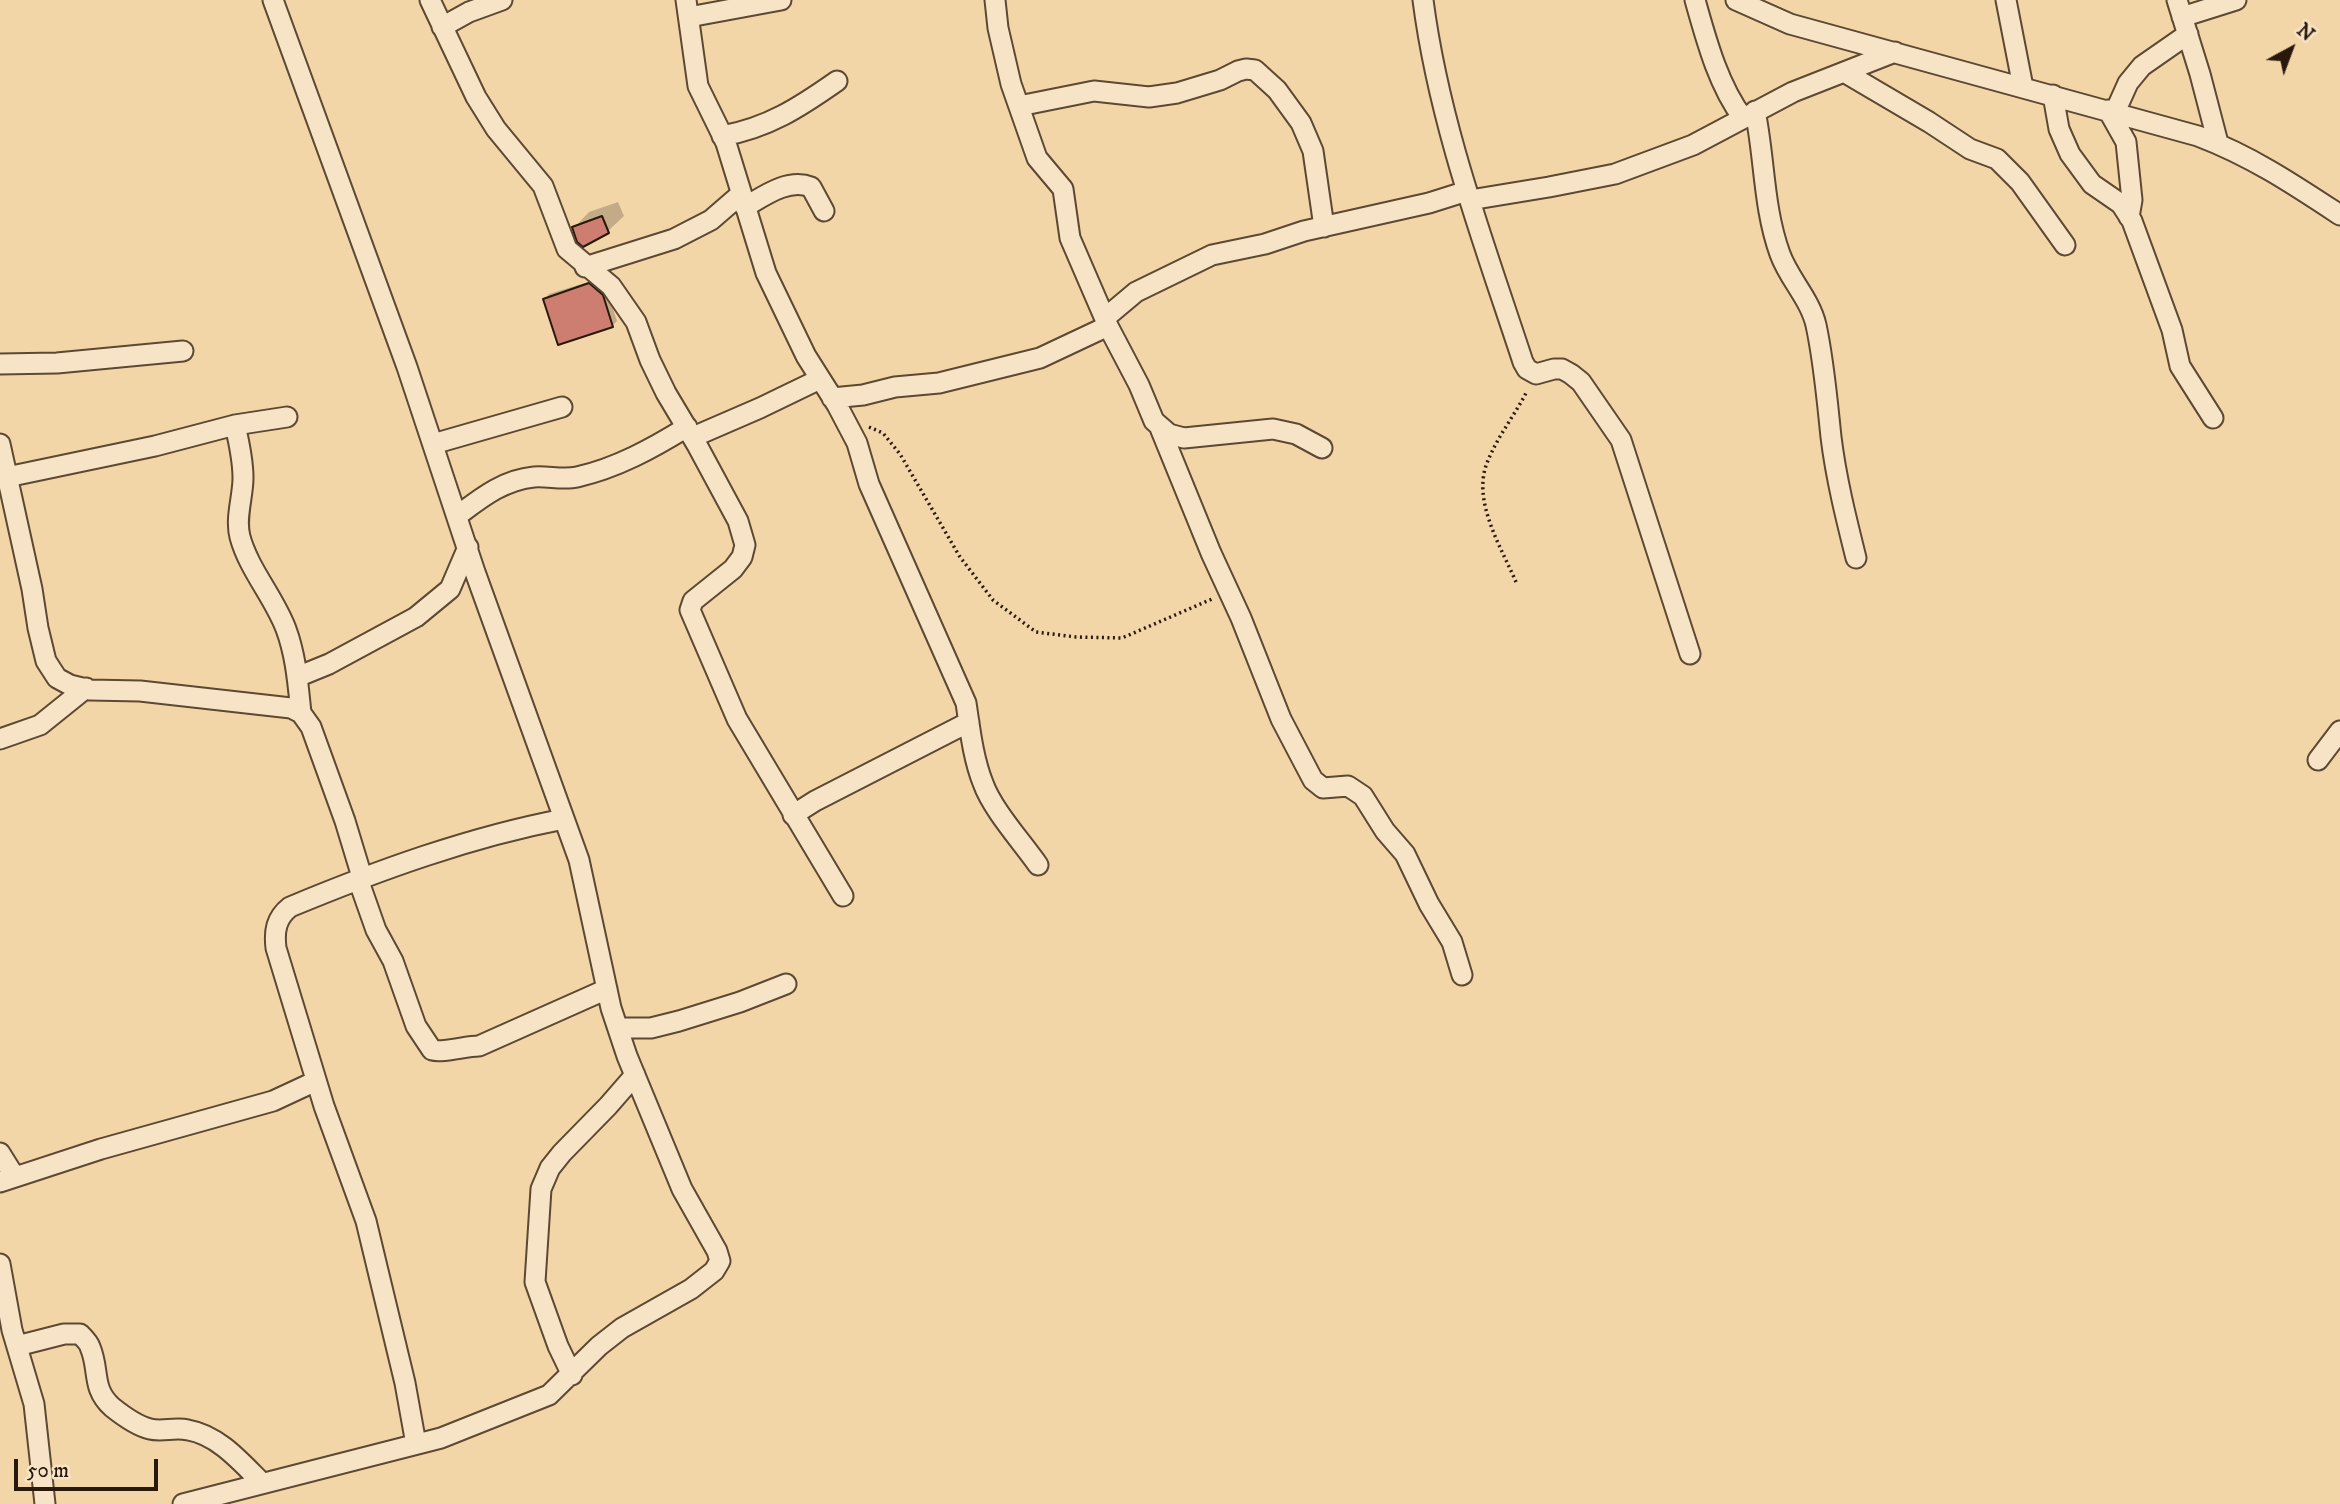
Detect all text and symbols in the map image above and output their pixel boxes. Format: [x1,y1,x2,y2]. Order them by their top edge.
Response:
north arrow [2256,14,2326,84]
text: N [2292,19,2319,47]
scale bar [18,1444,161,1488]
text: 50 m [27,1458,69,1484]

